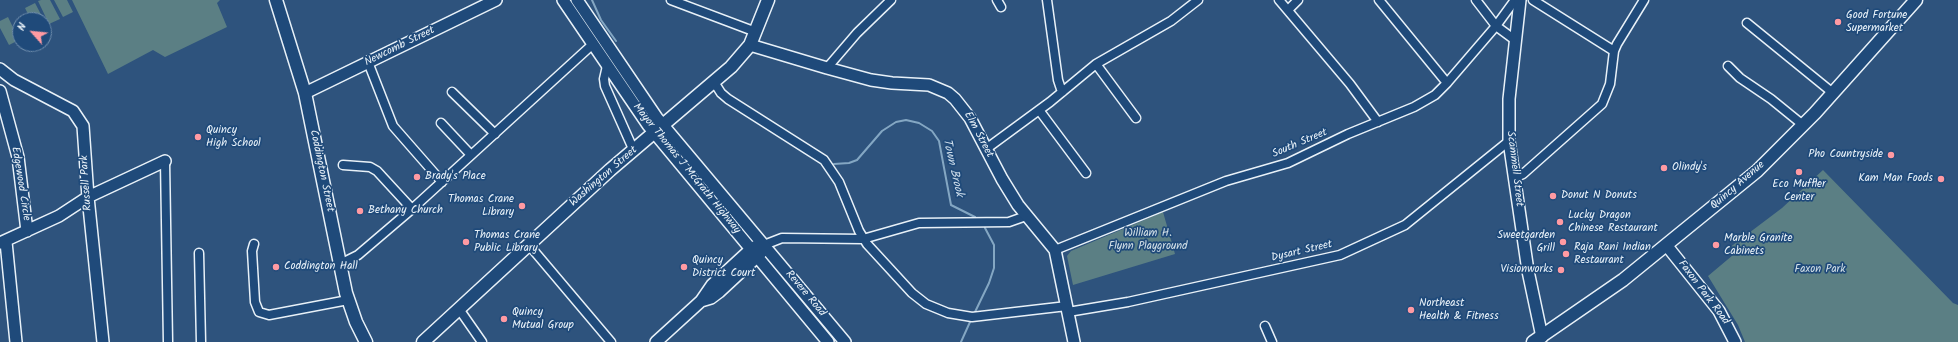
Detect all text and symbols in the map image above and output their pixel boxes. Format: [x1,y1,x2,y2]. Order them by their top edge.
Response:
place label: Good Fortune Supermarket [1846,9,1907,35]
north arrow [12,12,52,52]
marker: Good Fortune Supermarket [1833,17,1843,27]
text: N [13,20,32,34]
street label: Newcomb Street [363,24,437,70]
street label: Mayor Thomas J McGrath Highway [629,101,743,237]
street label: Elm Street [960,110,996,160]
place label: Quincy High School [206,124,261,150]
street label: South Street [1270,126,1330,162]
street label: Coddington Street [306,129,336,213]
street label: Scammell Street [1503,130,1525,208]
marker: Quincy High School [193,132,203,142]
water label: Town Brook [938,138,966,198]
street label: Washington Street [567,144,641,210]
street label: Edgewood Circle [8,146,32,222]
place label: Pho Countryside [1808,148,1883,162]
marker: Pho Countryside [1886,150,1896,160]
street label: Russell Park [78,155,96,211]
street label: Quincy Avenue [1708,159,1768,213]
place label: Olindy's [1672,161,1707,175]
marker: Olindy's [1659,163,1669,173]
marker: Eco Muffler Center [1794,167,1804,177]
place label: Brady's Place [425,170,486,184]
marker: Brady's Place [412,172,422,182]
place label: Kam Man Foods [1858,172,1933,186]
marker: Kam Man Foods [1936,174,1946,184]
place label: Eco Muffler Center [1772,178,1826,204]
place label: Donut N Donuts [1561,189,1637,203]
marker: Donut N Donuts [1548,191,1558,201]
place label: Thomas Crane Library [448,193,514,219]
marker: Thomas Crane Library [517,201,527,211]
place label: Bethany Church [368,204,443,218]
marker: Bethany Church [355,206,365,216]
place label: Lucky Dragon Chinese Restaurant [1568,209,1658,235]
marker: Lucky Dragon Chinese Restaurant [1555,217,1565,227]
park label: William H. Flynn Playground [1108,227,1188,253]
place label: Thomas Crane Public Library [474,229,540,255]
place label: Sweetgarden Grill [1497,229,1555,255]
place label: Marble Granite Cabinets [1724,232,1793,258]
marker: Thomas Crane Public Library [461,237,471,247]
marker: Sweetgarden Grill [1558,237,1568,247]
street label: Dysart Street [1270,239,1334,265]
marker: Marble Granite Cabinets [1711,240,1721,250]
place label: Raja Rani Indian Restaurant [1574,241,1651,267]
marker: Raja Rani Indian Restaurant [1561,249,1571,259]
place label: Quincy District Court [692,254,755,280]
street label: Faxon Park Road [1674,258,1732,328]
place label: Coddington Hall [284,260,358,274]
marker: Coddington Hall [271,262,281,272]
marker: Quincy District Court [679,262,689,272]
place label: Visionworks [1501,263,1553,277]
park label: Faxon Park [1795,263,1845,277]
marker: Visionworks [1556,265,1566,275]
street label: Revere Road [782,268,828,320]
place label: Northeast Health & Fitness [1419,297,1499,323]
marker: Northeast Health & Fitness [1406,305,1416,315]
place label: Quincy Mutual Group [512,306,574,332]
marker: Quincy Mutual Group [499,314,509,324]

